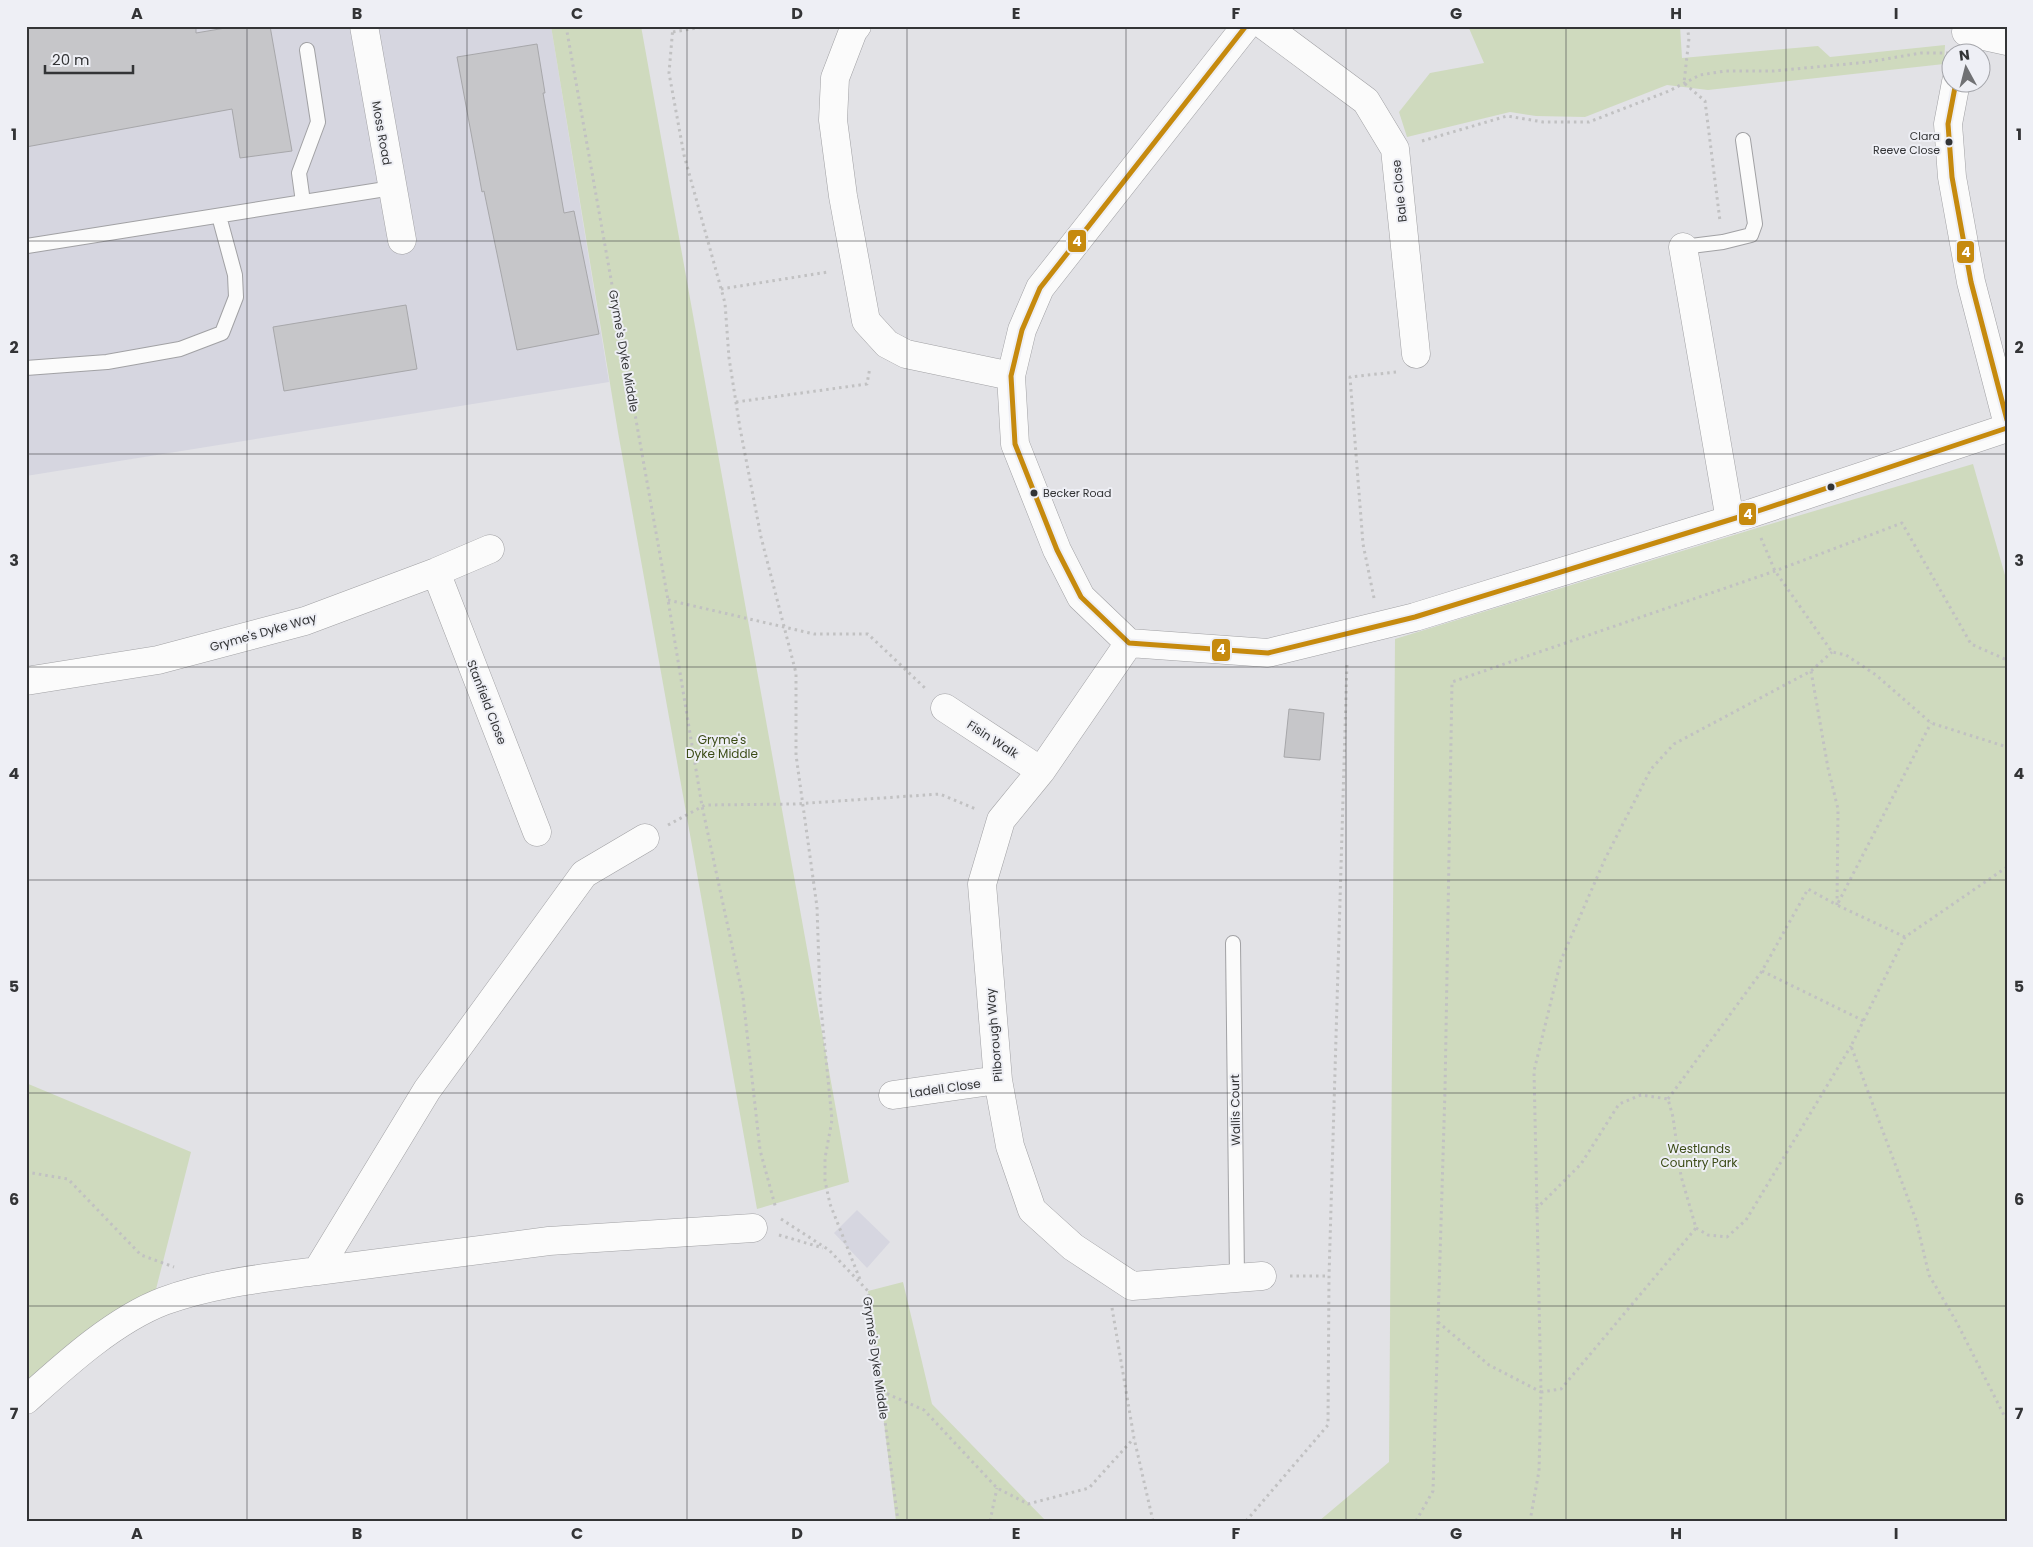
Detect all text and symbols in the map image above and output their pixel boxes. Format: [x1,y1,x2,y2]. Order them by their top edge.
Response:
text: A [131,2,143,25]
text: B [352,2,362,25]
text: C [571,2,583,25]
text: D [791,2,803,25]
text: E [1012,2,1020,25]
text: F [1232,2,1241,25]
text: G [1450,2,1462,25]
text: H [1670,2,1682,25]
text: I [1894,2,1898,25]
scale bar [45,42,132,74]
north arrow [1940,42,1990,92]
text: N [1958,45,1971,66]
text: 20 m [52,49,90,70]
street label: Moss Road [368,100,396,166]
text: 1 [11,123,17,146]
text: 1 [2016,123,2022,146]
place label: Clara Reeve Close [1873,128,1940,158]
marker: Clara Reeve Close [1944,137,1954,147]
street label: Bale Close [1387,159,1411,223]
line badge: 4 [1067,229,1087,253]
text: 4 [1072,231,1082,251]
line badge: 4 [1956,240,1975,264]
text: 4 [1961,242,1971,262]
street label: Gryme's Dyke Middle [605,289,643,413]
text: 2 [9,336,19,359]
text: 2 [2014,336,2024,359]
unlabelled marker [1826,482,1836,492]
place label: Becker Road [1043,485,1111,501]
marker: Becker Road [1029,488,1039,498]
line badge: 4 [1738,502,1757,526]
text: 4 [1743,504,1753,524]
text: 3 [9,549,19,572]
text: 3 [2014,549,2024,572]
street label: Gryme's Dyke Way [208,609,319,655]
line badge: 4 [1211,638,1231,662]
text: 4 [1216,639,1226,659]
street label: Stanfield Close [463,657,511,747]
street label: Fisin Walk [964,716,1023,762]
park label: Gryme's Dyke Middle [686,731,758,762]
text: 4 [9,762,20,785]
text: 4 [2014,762,2025,785]
text: 5 [9,975,19,998]
text: 5 [2014,975,2024,998]
street label: Pilborough Way [981,987,1007,1083]
street label: Wallis Court [1226,1074,1244,1146]
street label: Ladell Close [908,1075,982,1101]
park label: Westlands Country Park [1661,1140,1738,1171]
text: 6 [9,1188,19,1211]
text: 6 [2014,1188,2024,1211]
street label: Gryme's Dyke Middle [859,1296,893,1420]
text: 7 [10,1402,19,1425]
text: 7 [2015,1402,2024,1425]
text: A [131,1522,143,1545]
text: B [352,1522,362,1545]
text: C [571,1522,583,1545]
text: D [791,1522,803,1545]
text: E [1012,1522,1020,1545]
text: F [1232,1522,1241,1545]
text: G [1450,1522,1462,1545]
text: H [1670,1522,1682,1545]
text: I [1894,1522,1898,1545]

